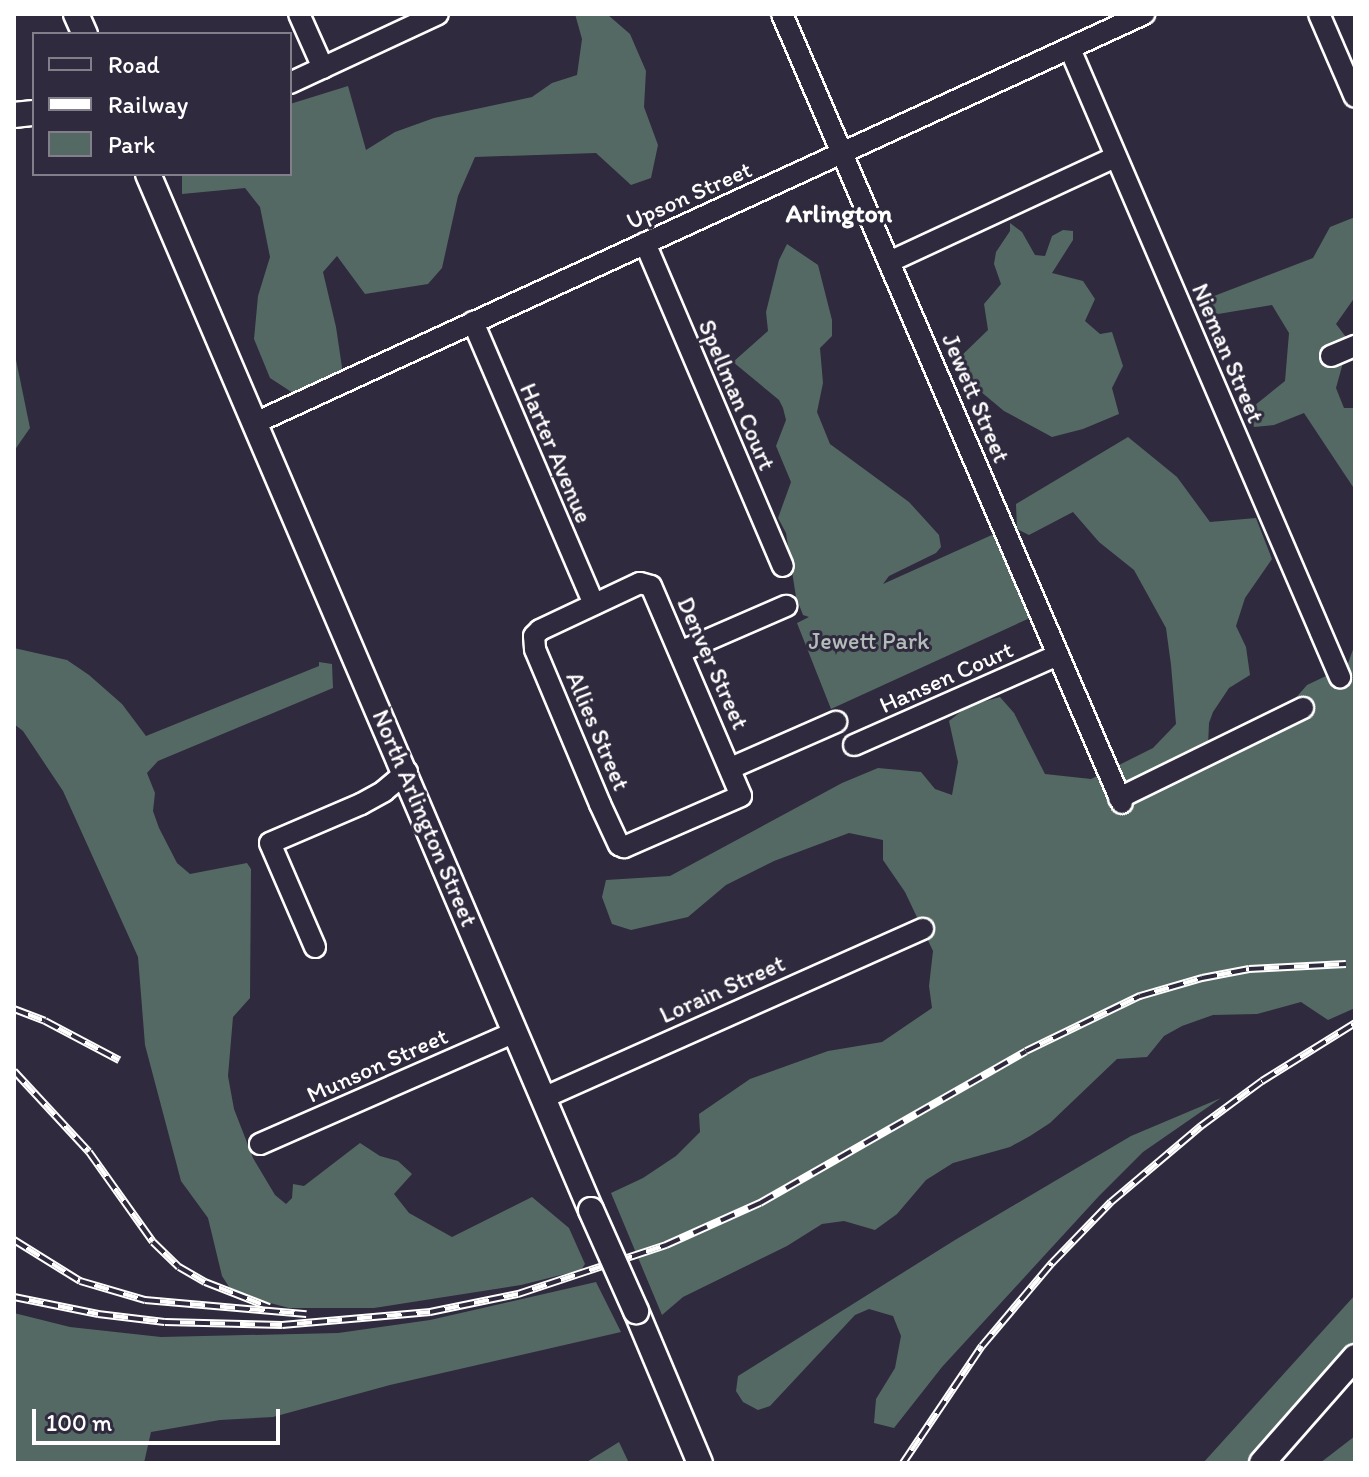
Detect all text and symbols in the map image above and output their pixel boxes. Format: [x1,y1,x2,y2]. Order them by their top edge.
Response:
legend [32,32,292,176]
text: Road [108,50,160,79]
text: Railway [108,90,188,119]
text: Park [108,130,155,159]
street label: Upson Street [622,155,756,235]
district label: Arlington [786,198,892,230]
street label: Nieman Street [1186,279,1270,427]
street label: Spellman Court [692,315,782,475]
street label: Jewett Street [936,329,1016,467]
street label: Harter Avenue [514,379,598,527]
street label: Denver Street [671,592,755,734]
park label: Jewett Park [809,627,929,655]
street label: Hansen Court [875,635,1017,719]
street label: Allies Street [560,667,636,795]
street label: North Arlington Street [366,705,484,931]
street label: Lorain Street [655,949,789,1029]
street label: Munson Street [302,1021,452,1109]
scale bar [36,1393,284,1443]
text: 100 m [46,1408,112,1437]

